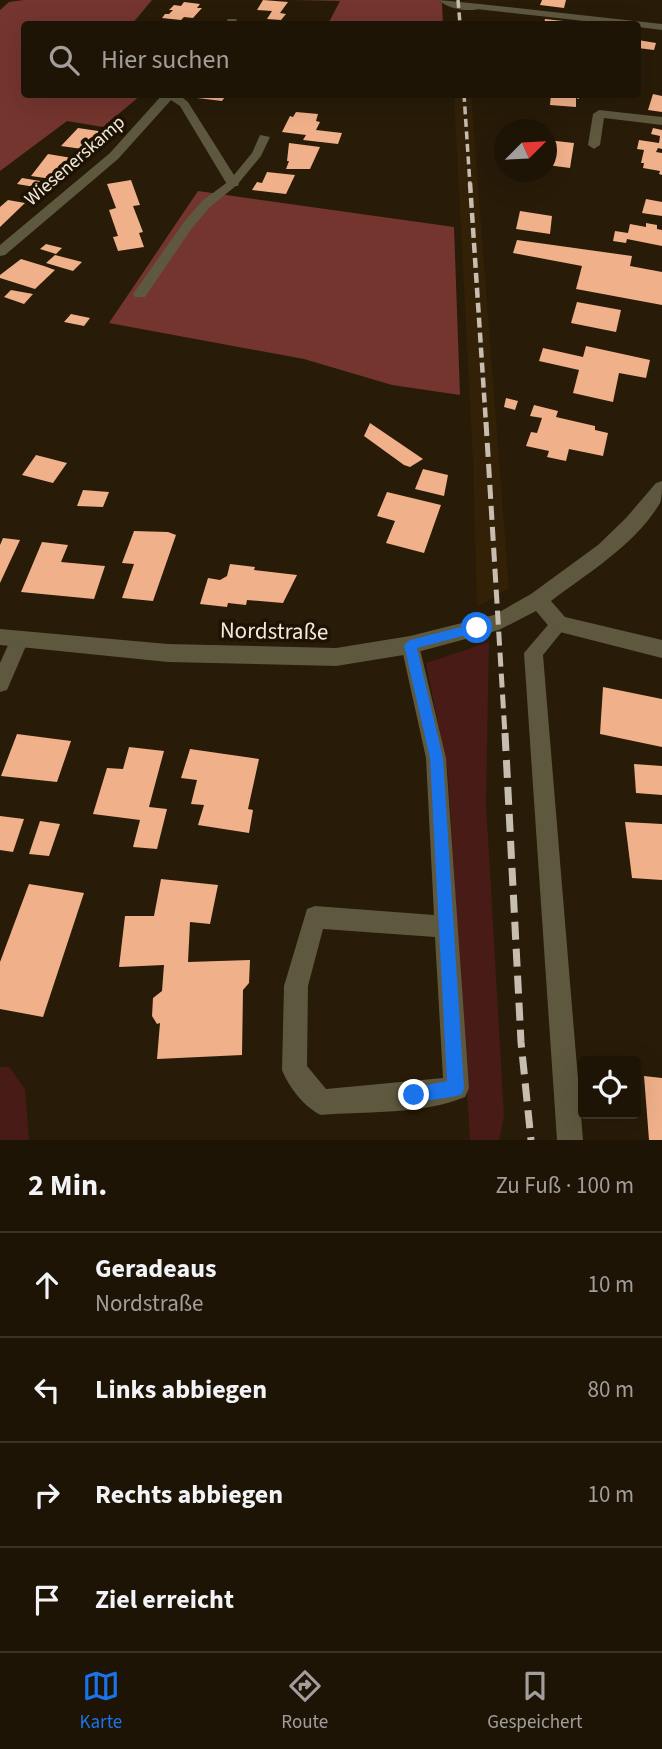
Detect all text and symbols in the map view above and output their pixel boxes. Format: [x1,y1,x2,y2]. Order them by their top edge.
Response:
search box [21,21,641,98]
icon: search [45,41,83,79]
text: Hier suchen [101,41,230,78]
street label: Wiesenerskamp [19,110,131,212]
north arrow [494,119,557,182]
route start [461,612,492,643]
street label: Nordstraße [219,614,329,648]
map controls [578,1056,641,1119]
button: locate [578,1056,641,1119]
route end [398,1079,429,1110]
text: 2 Min. [28,1164,107,1207]
text: Zu Fuß · 100 m [495,1169,634,1202]
text: Geradeaus [95,1250,216,1287]
icon: ahead [28,1266,66,1304]
text: 10 m [587,1268,634,1301]
text: Nordstraße [95,1287,204,1320]
icon: left [28,1371,66,1409]
text: Links abbiegen [95,1371,267,1408]
text: 80 m [587,1373,634,1406]
icon: right [28,1476,66,1514]
text: Rechts abbiegen [95,1476,283,1513]
text: 10 m [587,1478,634,1511]
icon: arrive [28,1581,66,1619]
text: Ziel erreicht [95,1581,234,1618]
tab: Karte [80,1667,122,1736]
tab: Route [281,1667,328,1736]
tab: Gespeichert [487,1667,582,1736]

